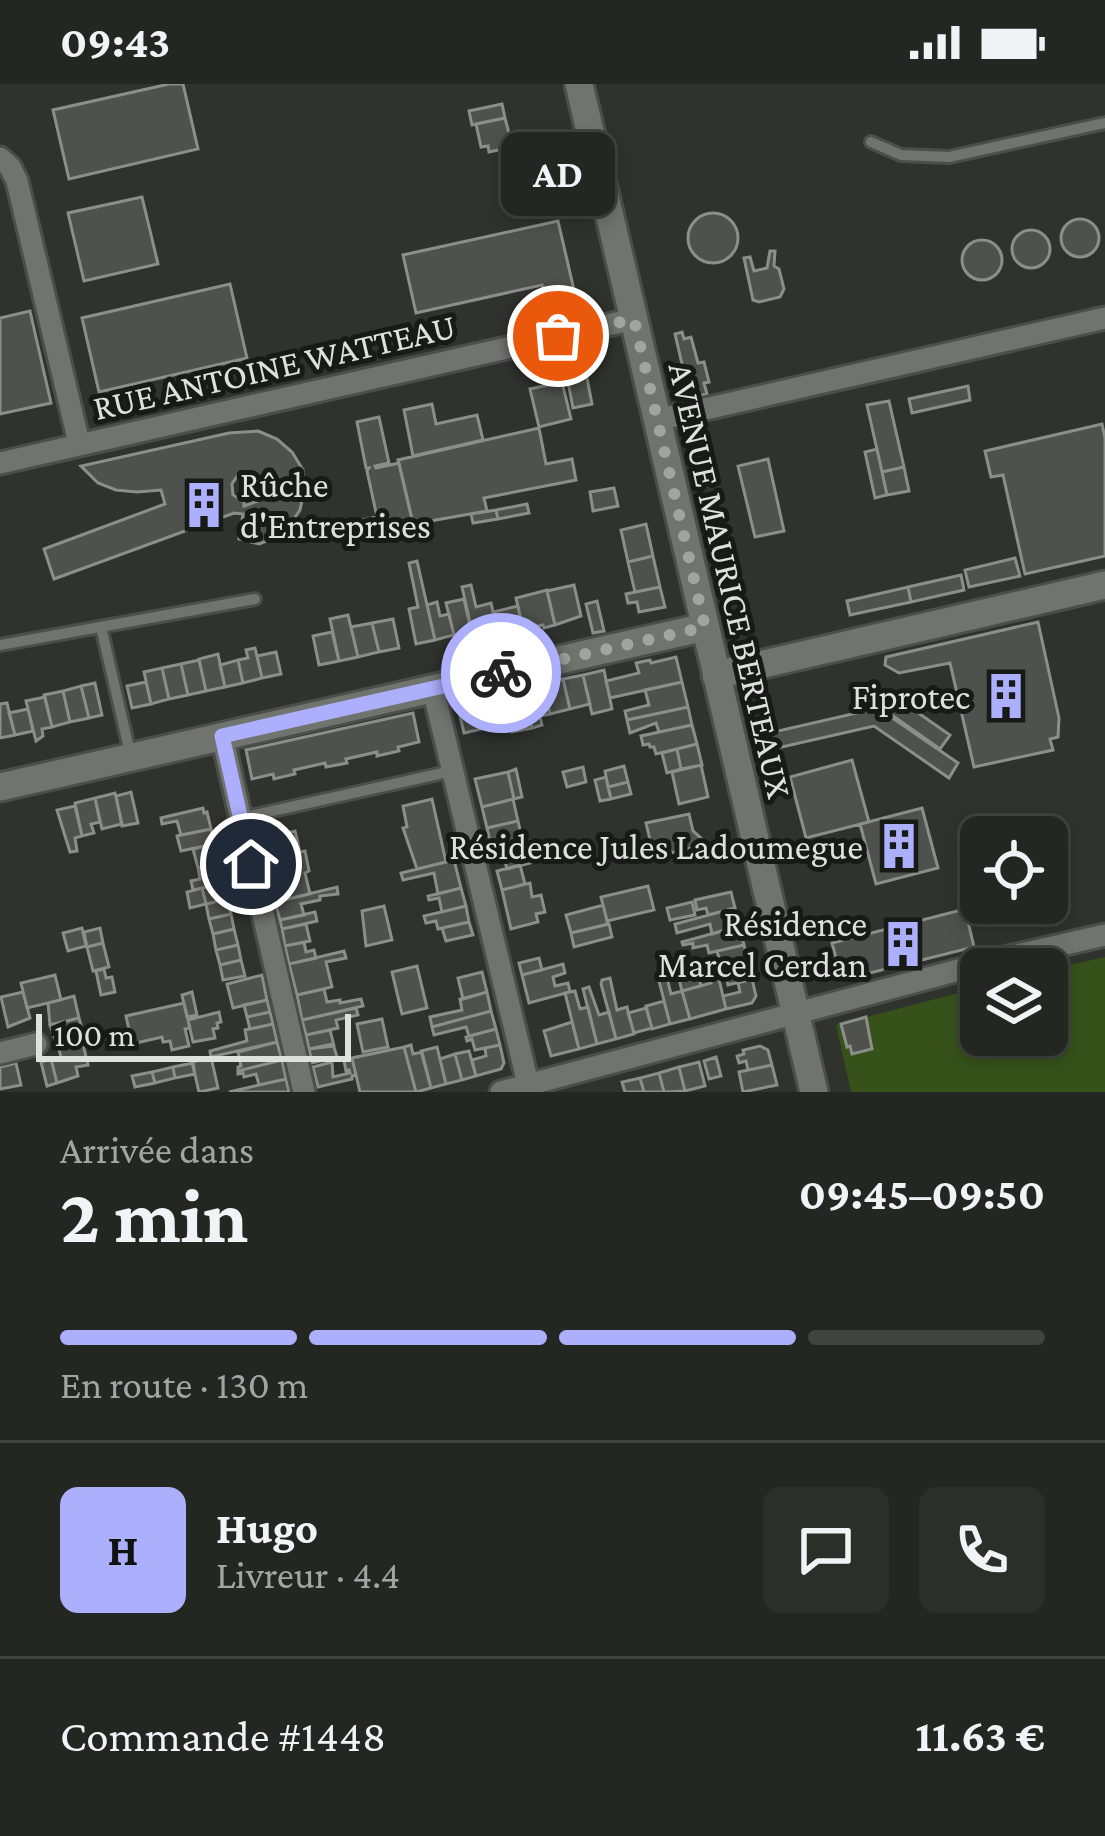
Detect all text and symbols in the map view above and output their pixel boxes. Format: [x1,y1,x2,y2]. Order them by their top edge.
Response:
text: 09:43 [60,17,170,67]
callout: AD [501,132,615,216]
text: AD [533,152,583,195]
pin [507,285,609,387]
icon: bag [525,303,591,369]
street label: RUE ANTOINE WATTEAU [89,306,459,428]
street label: AVENUE MAURICE BERTEAUX [660,358,800,803]
place label: Rûche d'Entreprises [240,465,431,546]
building icon: Rûche d'Entreprises [179,480,229,530]
courier [441,613,561,733]
icon: bike [468,640,534,706]
building icon: Fiprotec [981,671,1031,721]
place label: Fiprotec [852,677,970,717]
pin [200,813,302,915]
map controls [960,816,1068,1056]
button: locate [960,816,1068,924]
building icon: Résidence Jules Ladoumegue [874,821,924,871]
place label: Résidence Jules Ladoumegue [449,827,863,867]
icon: home [218,831,284,897]
place label: Résidence Marcel Cerdan [658,904,867,985]
building icon: Résidence Marcel Cerdan [878,919,928,969]
button: layers [960,948,1068,1056]
scale bar [36,1008,351,1061]
text: 100 m [54,1016,135,1053]
text: Arrivée dans [60,1128,254,1171]
text: 09:45–09:50 [799,1169,1045,1219]
text: 2 min [60,1172,248,1259]
text: En route · 130 m [60,1363,308,1406]
button: chat [763,1487,889,1613]
button: phone [919,1487,1045,1613]
text: Hugo [216,1503,318,1553]
text: H [108,1525,138,1575]
text: Livreur · 4.4 [216,1553,400,1596]
text: Commande #1448 [60,1711,386,1761]
text: 11.63 € [915,1711,1045,1761]

